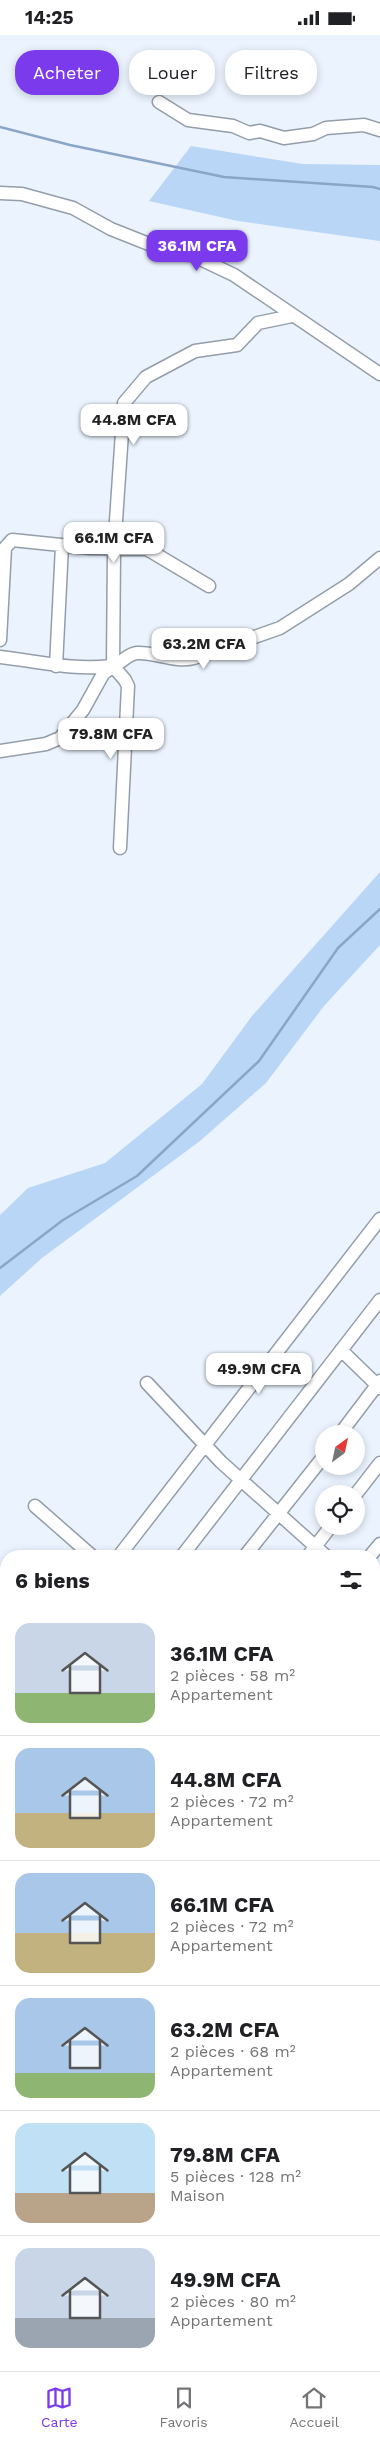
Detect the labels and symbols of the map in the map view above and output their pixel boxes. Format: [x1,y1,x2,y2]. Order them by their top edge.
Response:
pin: 36.1M CFA [140,229,254,272]
pin: 44.8M CFA [77,403,191,446]
pin: 66.1M CFA [57,521,171,564]
pin: 63.2M CFA [147,627,261,670]
pin: 79.8M CFA [54,717,168,760]
pin: 49.9M CFA [202,1353,316,1395]
north arrow [315,1425,365,1475]

